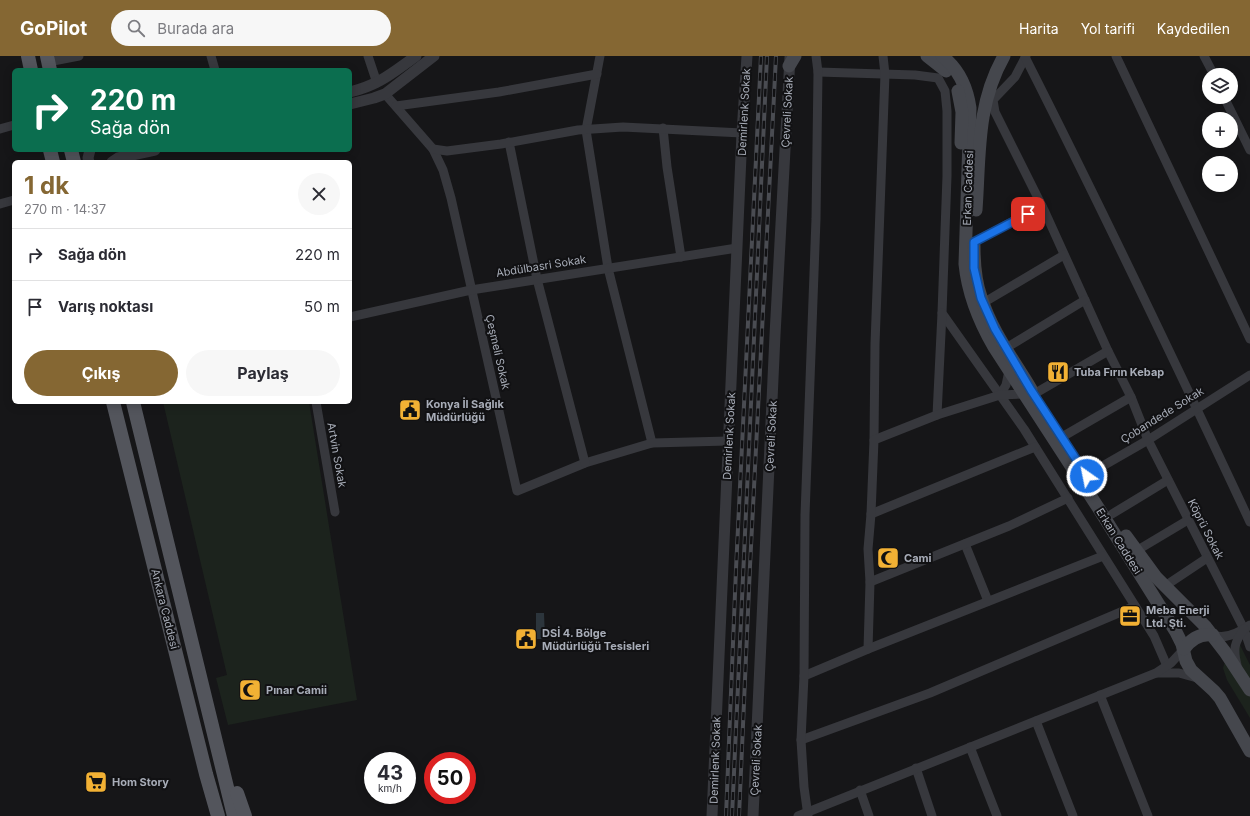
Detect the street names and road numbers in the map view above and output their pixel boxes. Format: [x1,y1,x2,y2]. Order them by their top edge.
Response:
street label: Demirlenk Sokak [735,68,753,156]
street label: Çevreli Sokak [778,76,796,148]
street label: Erkan Caddesi [960,150,976,226]
street label: Abdülbasri Sokak [495,252,587,280]
street label: Çeşmeli Sokak [483,313,513,391]
street label: Çobandede Sokak [1118,384,1206,446]
street label: Demirlenk Sokak [720,392,738,480]
street label: Çevreli Sokak [762,400,780,472]
street label: Artvin Sokak [324,421,350,489]
street label: Köprü Sokak [1185,496,1227,562]
street label: Erkan Caddesi [1093,505,1145,577]
street label: Ankara Caddesi [148,567,182,651]
street label: Demirlenk Sokak [706,716,724,804]
street label: Çevreli Sokak [747,724,765,796]

